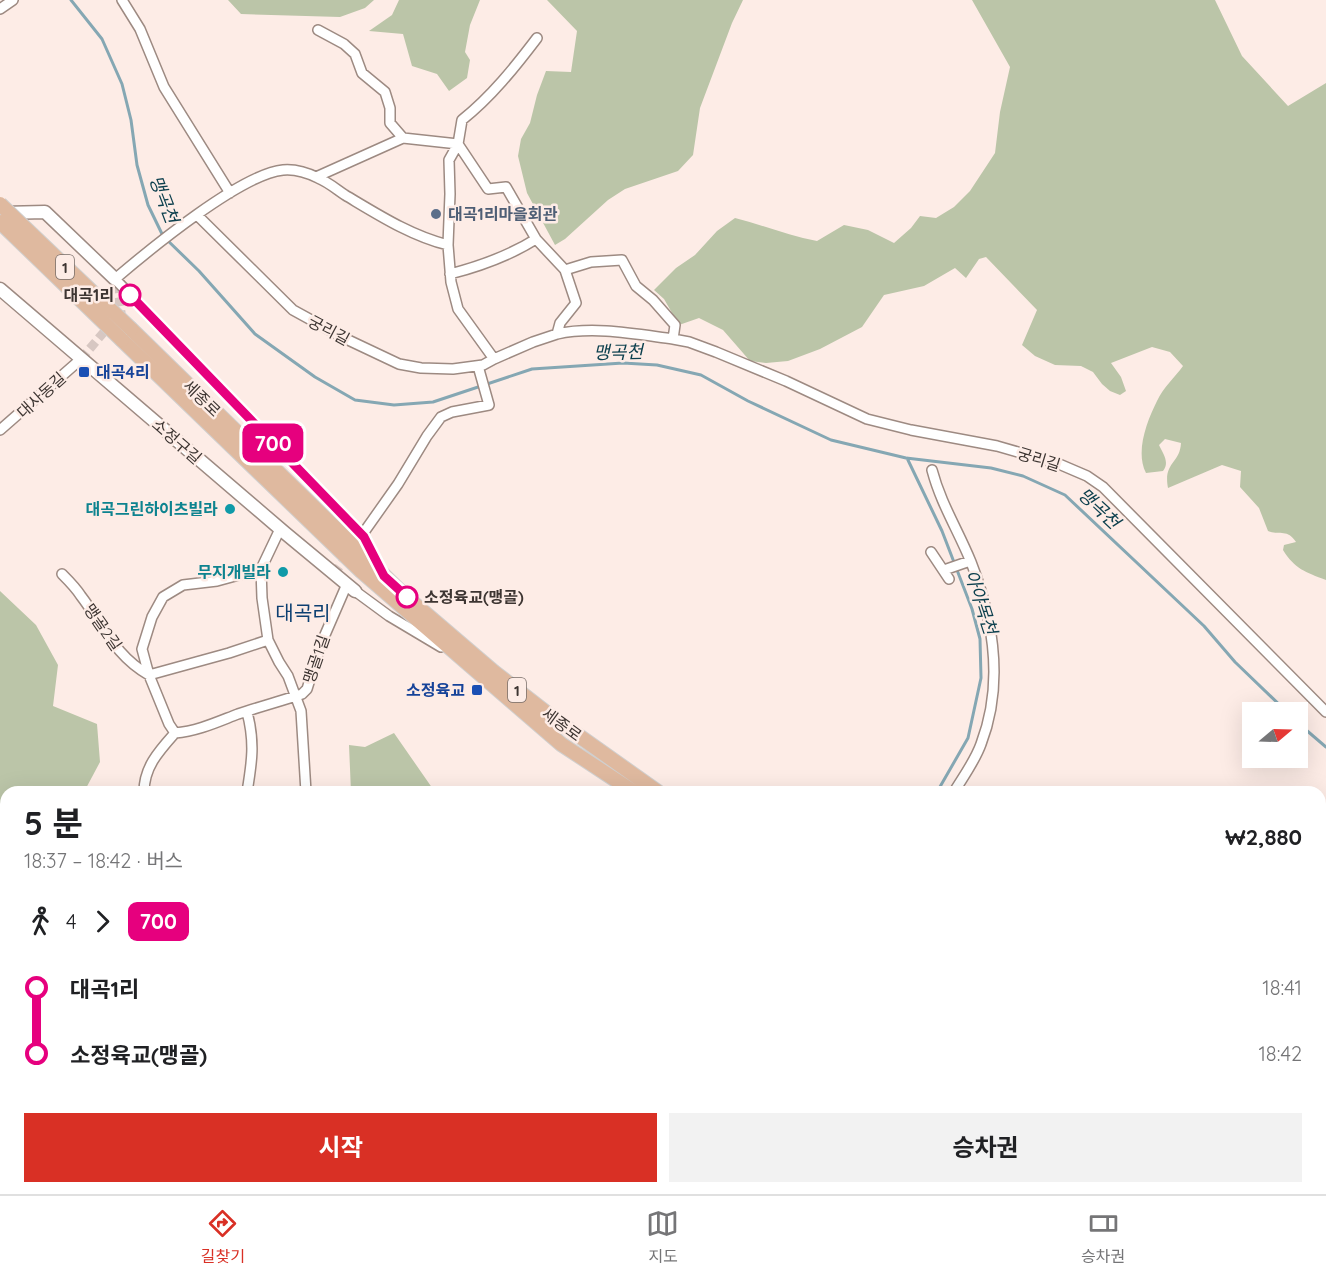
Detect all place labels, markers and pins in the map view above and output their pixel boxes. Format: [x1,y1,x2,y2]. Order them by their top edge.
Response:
place label: 대곡1리마을회관 [448,204,558,224]
marker: 대곡1리마을회관 [429,207,443,221]
marker: 대곡1리 [119,284,141,306]
place label: 대곡1리 [64,285,114,305]
place label: 대곡4리 [96,362,150,382]
marker: 대곡4리 [77,365,91,379]
place label: 대곡그린하이츠빌라 [86,499,218,519]
marker: 대곡그린하이츠빌라 [223,502,237,516]
place label: 무지개빌라 [197,562,271,582]
marker: 무지개빌라 [276,565,290,579]
marker: 소정육교(맹골) [396,586,418,608]
place label: 소정육교(맹골) [424,587,524,607]
place label: 소정육교 [406,680,465,700]
marker: 소정육교 [470,683,484,697]

